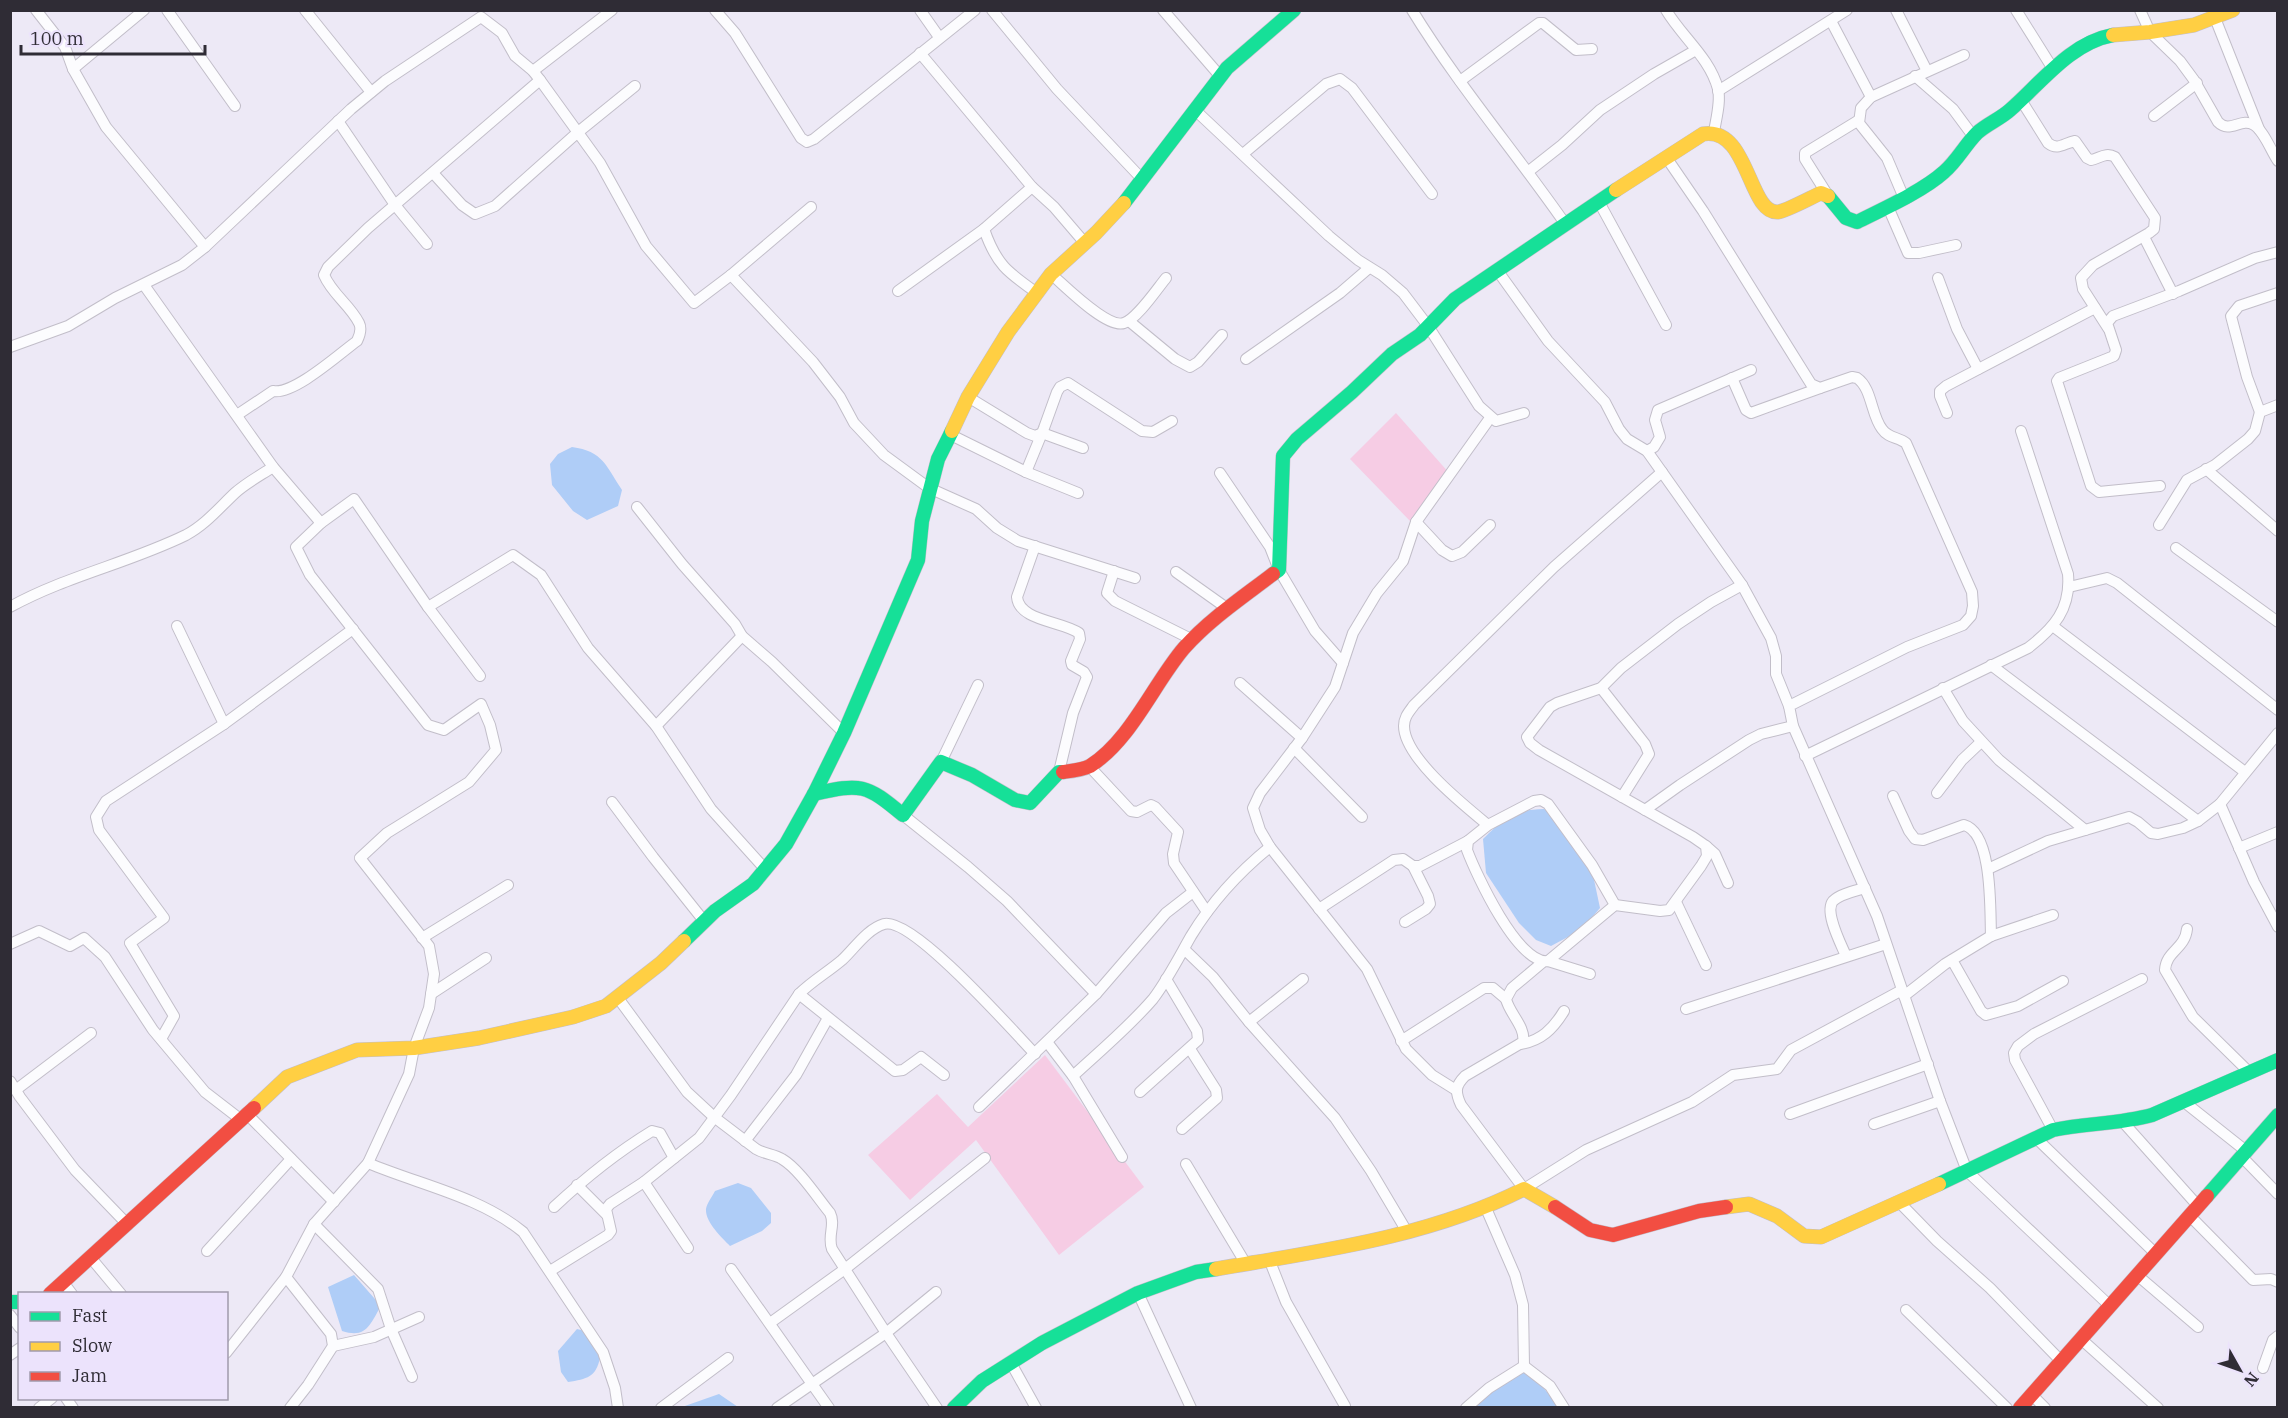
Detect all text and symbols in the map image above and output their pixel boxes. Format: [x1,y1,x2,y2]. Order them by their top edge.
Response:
scale bar [21,18,206,56]
text: 100 m [30,27,84,50]
legend [18,1292,228,1400]
text: Fast [72,1304,107,1327]
text: Slow [72,1334,112,1357]
north arrow [2210,1340,2270,1400]
text: Jam [72,1364,107,1387]
text: N [2240,1368,2263,1391]

